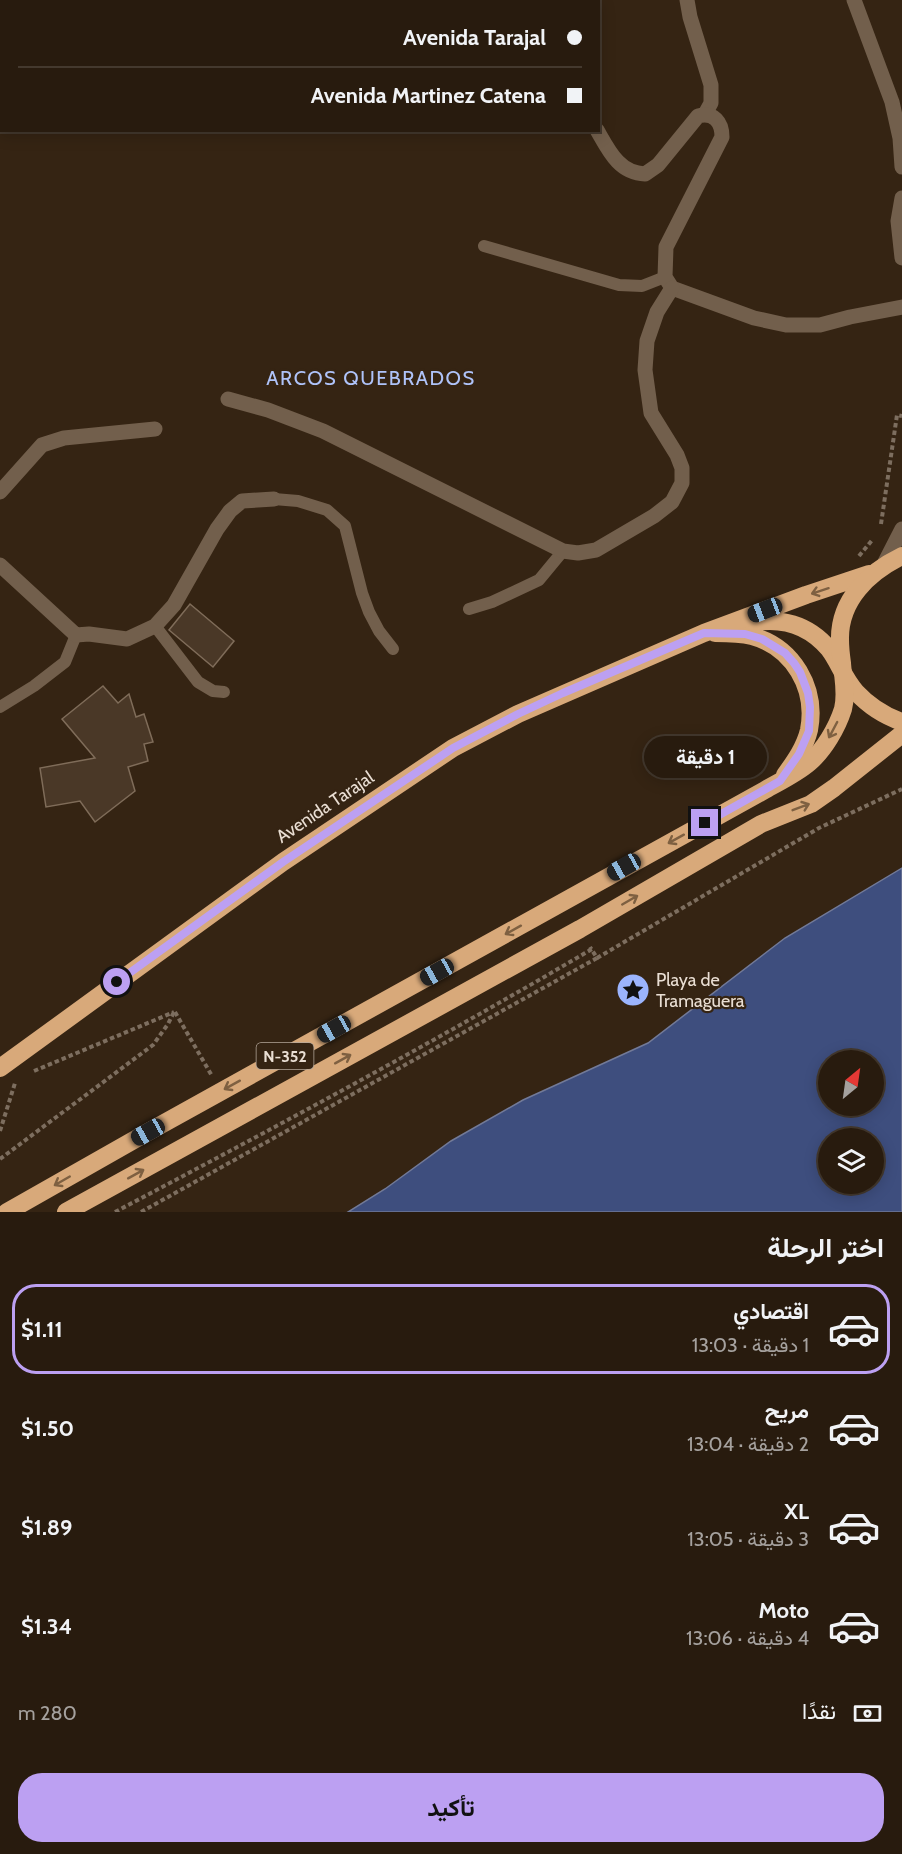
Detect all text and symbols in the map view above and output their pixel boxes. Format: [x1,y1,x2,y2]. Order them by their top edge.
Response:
text: Avenida Tarajal [403,24,546,51]
text: Avenida Martinez Catena [311,82,546,109]
district label: ARCOS QUEBRADOS [266,366,476,390]
one-way arrow [811,586,830,597]
car [745,595,785,625]
one-way arrow [827,721,839,738]
callout: 1 دقيقة [644,736,766,778]
text: 1 دقيقة [676,745,735,769]
street label: Avenida Tarajal [272,766,379,848]
one-way arrow [792,801,810,812]
route end [691,809,718,836]
one-way arrow [668,833,685,845]
car [604,850,644,884]
one-way arrow [621,893,638,905]
one-way arrow [505,924,522,936]
car [417,955,457,989]
route start [103,968,130,995]
place label: Playa de Tramaguera [656,969,745,1012]
place icon: Playa de Tramaguera [615,972,651,1008]
car [314,1012,354,1046]
road number: N-352 [256,1043,314,1069]
north arrow [818,1050,884,1116]
map controls [818,1050,884,1194]
one-way arrow [334,1053,351,1065]
one-way arrow [224,1079,241,1091]
car [128,1115,168,1149]
button: layers [818,1128,884,1194]
one-way arrow [127,1167,144,1179]
one-way arrow [54,1175,71,1187]
text: اختر الرحلة [767,1231,884,1264]
text: اقتصادي [733,1298,809,1325]
icon: car [827,1302,881,1356]
text: $1.11 [21,1316,63,1343]
text: 1 دقيقة · 13:03 [692,1333,809,1357]
text: مريح [765,1397,809,1424]
icon: car [827,1401,881,1455]
text: $1.50 [21,1415,74,1442]
text: 2 دقيقة · 13:04 [687,1432,809,1456]
text: XL [784,1498,809,1525]
icon: car [827,1500,881,1554]
text: $1.89 [21,1514,72,1541]
text: 3 دقيقة · 13:05 [687,1527,809,1551]
text: Moto [758,1597,809,1624]
icon: car [827,1599,881,1653]
text: $1.34 [21,1613,72,1640]
text: 4 دقيقة · 13:06 [686,1626,809,1650]
icon: cash [851,1697,884,1730]
text: نقدًا [802,1698,836,1725]
text: 280 m [18,1701,77,1725]
button: تأكيد [18,1773,884,1842]

